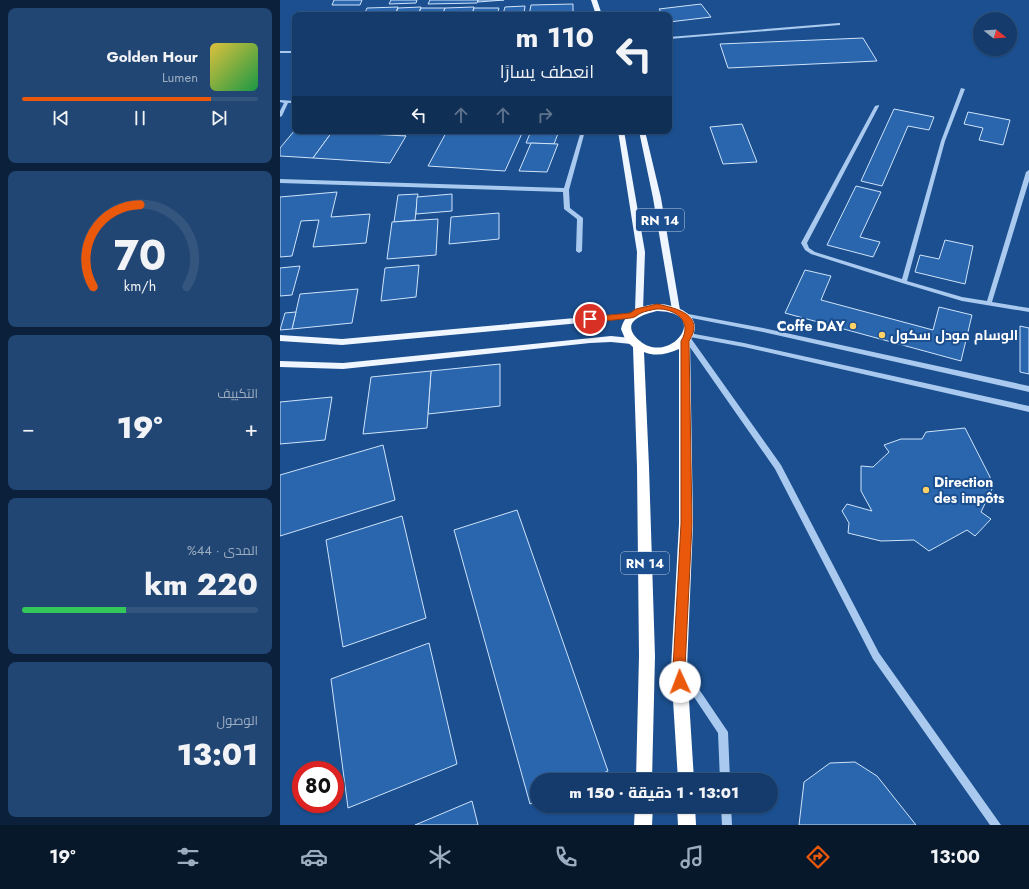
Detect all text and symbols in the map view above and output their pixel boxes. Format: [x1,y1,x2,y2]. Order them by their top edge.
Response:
north arrow [973,12,1017,56]
map controls [973,12,1017,56]
text: 110 m [516,17,594,58]
icon: left [608,28,660,80]
text: Golden Hour [106,46,198,68]
text: انعطف يسارًا [500,59,594,85]
text: Lumen [162,68,198,87]
icon: left [408,104,430,126]
icon: ahead [450,104,472,126]
icon: ahead [492,104,514,126]
icon: right [534,104,556,126]
icon: previous [50,107,72,129]
icon: pause [129,107,151,129]
icon: next [208,107,230,129]
road number: RN 14 [636,209,684,231]
text: 70 [114,225,166,286]
text: km/h [124,276,156,296]
pin [573,302,607,336]
icon: arrive [579,308,601,330]
place label: Coffe DAY [777,316,846,336]
marker: Coffe DAY [848,321,858,331]
place label: الوسام مودل سكول [890,325,1018,345]
marker: الوسام مودل سكول [877,330,887,340]
text: التكييف [217,384,258,403]
text: 19° [117,406,163,449]
text: − [22,412,35,444]
text: + [244,412,258,444]
place label: Direction des impôts [934,472,1005,508]
marker: Direction des impôts [921,485,931,495]
text: المدى · 44% [187,541,258,560]
road number: RN 14 [621,552,669,574]
text: 220 km [144,563,258,606]
position arrow [659,661,701,703]
text: الوصول [217,711,258,730]
text: 13:01 [177,733,258,776]
speed limit sign: 80 [292,761,344,813]
text: 13:01 · 1 دقيقة · 150 m [569,782,739,804]
icon: filters [174,843,202,871]
icon: car [300,843,328,871]
icon: climate [426,843,454,871]
icon: phone [552,843,580,871]
icon: music [678,843,706,871]
icon: directions [804,843,832,871]
text: 19° [49,844,76,870]
text: 13:00 [930,844,980,870]

